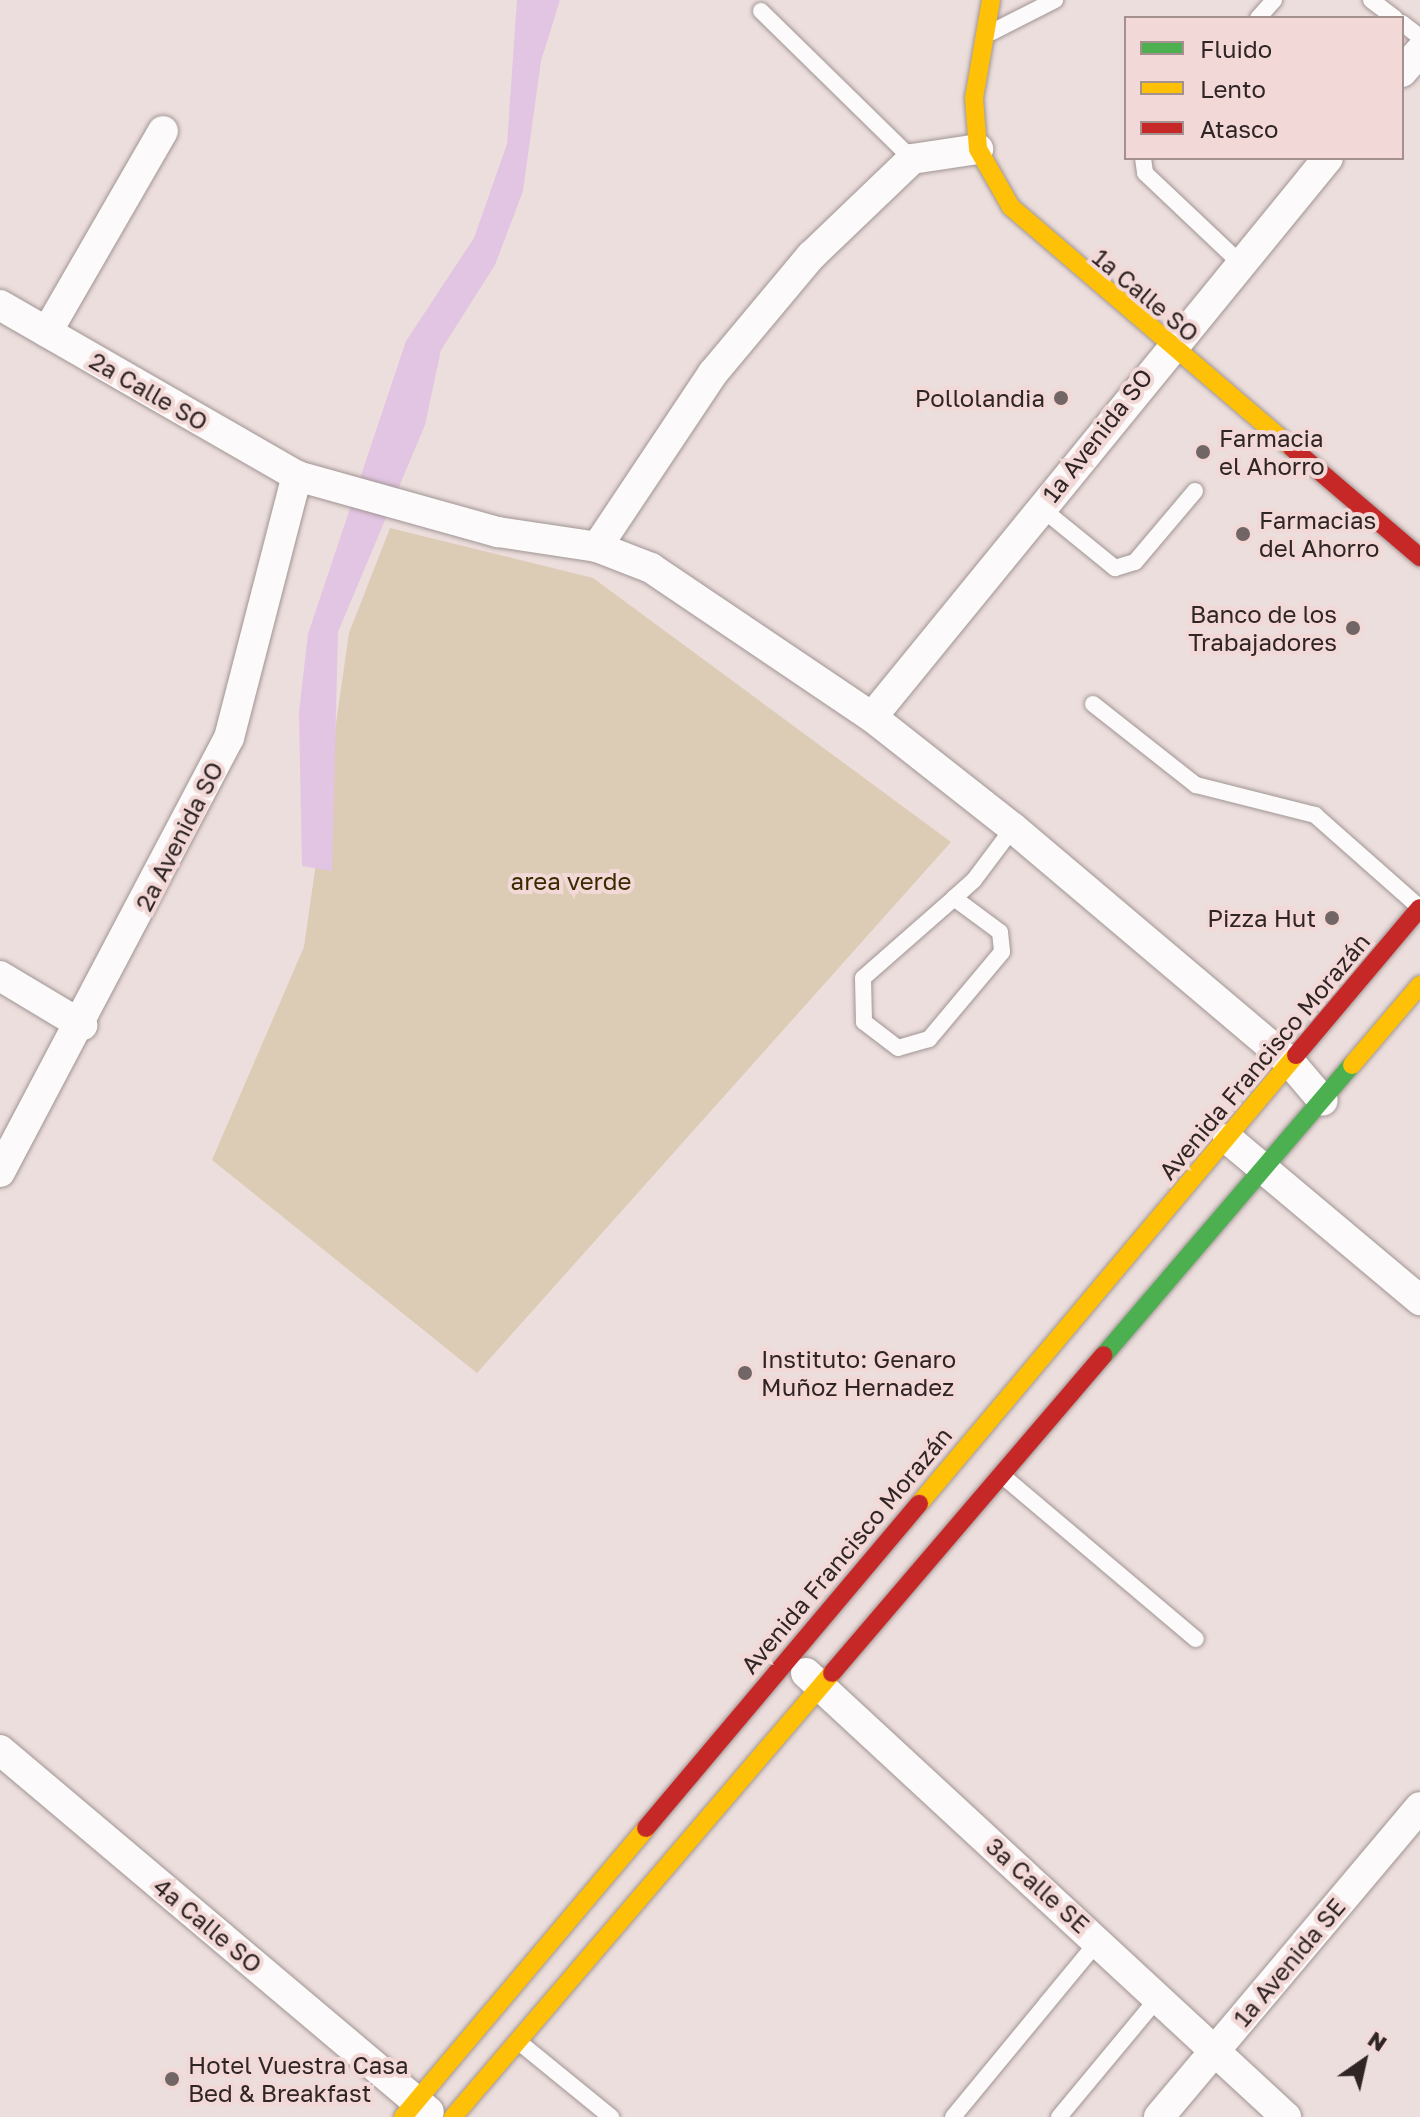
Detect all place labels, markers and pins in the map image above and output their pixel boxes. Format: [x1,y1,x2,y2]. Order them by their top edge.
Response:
place label: Pollolandia [915,384,1045,412]
marker: Pollolandia [1052,389,1070,407]
place label: Farmacia el Ahorro [1219,424,1325,480]
marker: Farmacia el Ahorro [1194,443,1212,461]
place label: Farmacias del Ahorro [1259,506,1379,562]
marker: Farmacias del Ahorro [1234,525,1252,543]
place label: Banco de los Trabajadores [1188,600,1337,656]
marker: Banco de los Trabajadores [1344,619,1362,637]
place label: Pizza Hut [1207,904,1316,932]
marker: Pizza Hut [1323,909,1341,927]
place label: Instituto: Genaro Muñoz Hernadez [761,1345,956,1401]
marker: Instituto: Genaro Muñoz Hernadez [736,1364,754,1382]
place label: Hotel Vuestra Casa Bed & Breakfast [188,2051,409,2107]
marker: Hotel Vuestra Casa Bed & Breakfast [163,2070,181,2088]

